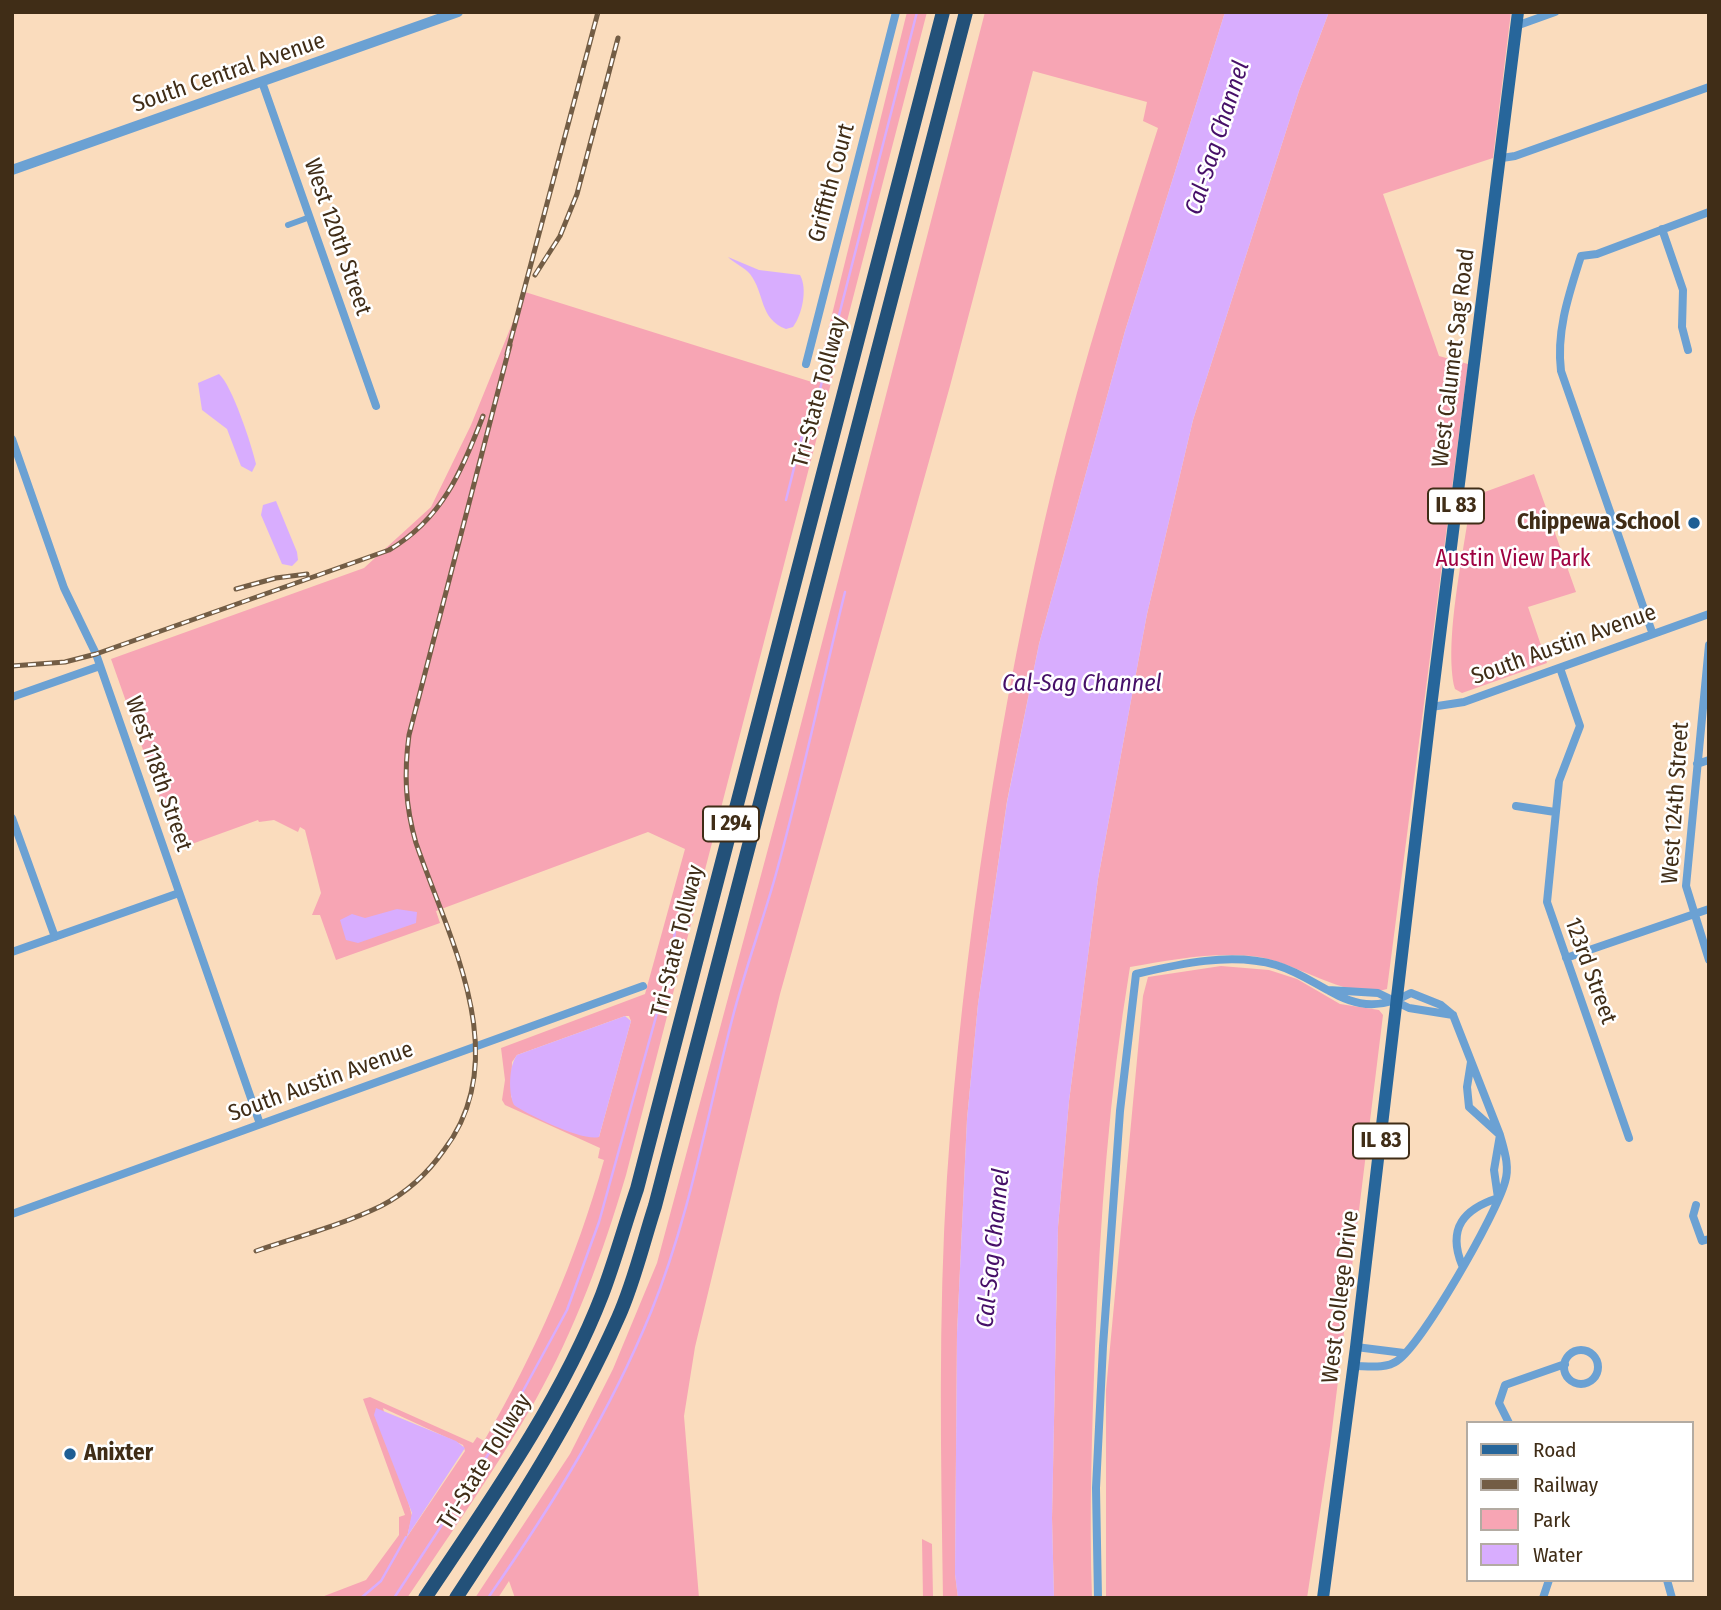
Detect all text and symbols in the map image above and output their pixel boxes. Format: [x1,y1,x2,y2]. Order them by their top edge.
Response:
street label: South Central Avenue [129,27,329,119]
water label: Cal-Sag Channel [1180,58,1256,218]
street label: Griffith Court [803,120,861,246]
street label: West 120th Street [297,155,377,319]
street label: West Calumet Sag Road [1427,247,1481,469]
street label: Tri-State Tollway [787,314,853,470]
road number: IL 83 [1428,489,1484,524]
place label: Chippewa School [1517,509,1680,537]
marker: Chippewa School [1686,515,1702,531]
park label: Austin View Park [1436,546,1590,574]
street label: South Austin Avenue [1468,599,1660,691]
water label: Cal-Sag Channel [1002,670,1162,698]
street label: West 118th Street [119,693,197,855]
street label: West 124th Street [1657,721,1695,885]
road number: I 294 [703,806,759,842]
street label: Tri-State Tollway [646,863,710,1019]
street label: 123rd Street [1558,914,1622,1028]
street label: South Austin Avenue [225,1036,417,1128]
road number: IL 83 [1353,1124,1409,1158]
water label: Cal-Sag Channel [971,1167,1017,1329]
street label: West College Drive [1317,1209,1365,1385]
street label: Tri-State Tollway [432,1389,538,1535]
legend [1466,1421,1693,1582]
text: Road [1533,1437,1577,1463]
place label: Anixter [84,1440,153,1468]
marker: Anixter [62,1446,78,1462]
text: Railway [1533,1472,1598,1498]
text: Park [1533,1507,1570,1533]
text: Water [1533,1542,1583,1568]

